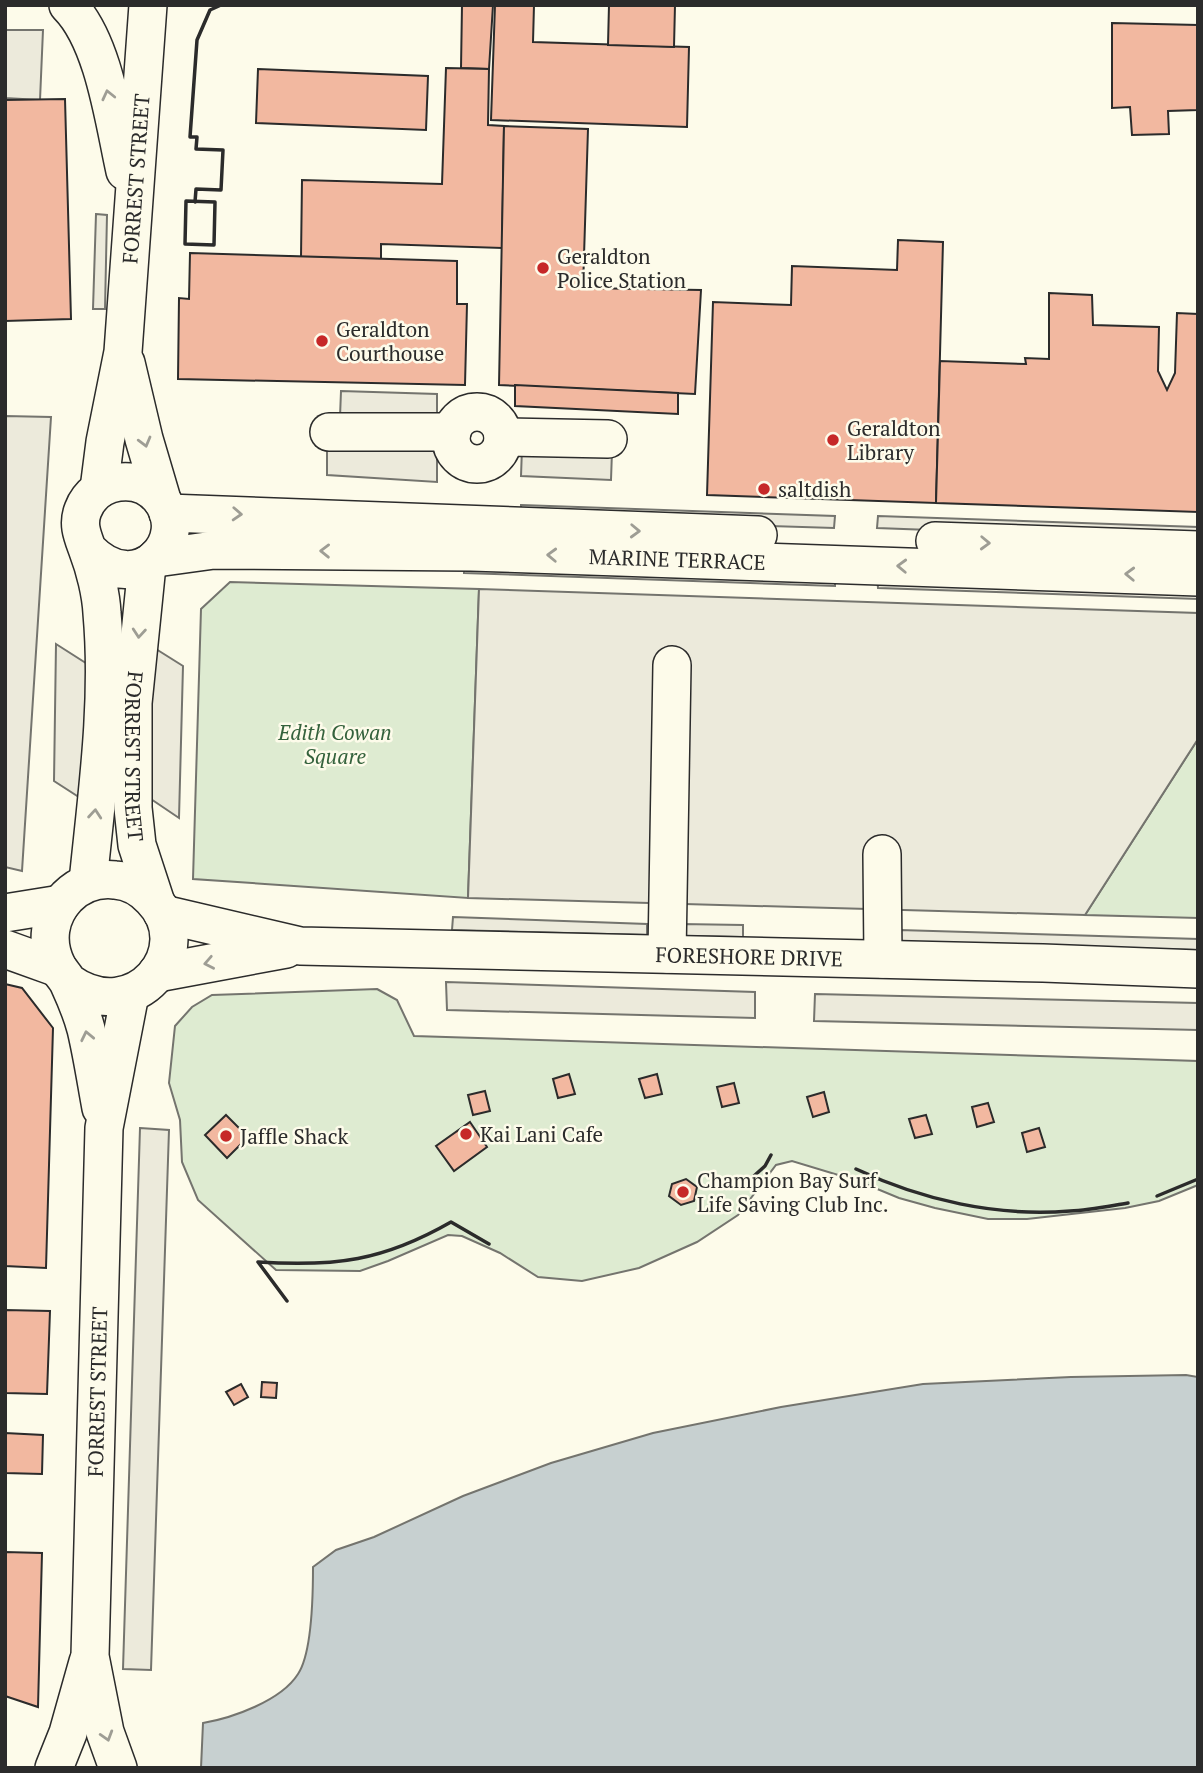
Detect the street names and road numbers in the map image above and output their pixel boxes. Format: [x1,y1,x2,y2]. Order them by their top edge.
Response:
street label: FORREST STREET [115,93,156,265]
street label: MARINE TERRACE [588,542,766,576]
street label: FORREST STREET [119,670,151,843]
street label: FORESHORE DRIVE [655,940,843,972]
street label: FORREST STREET [81,1306,113,1477]

